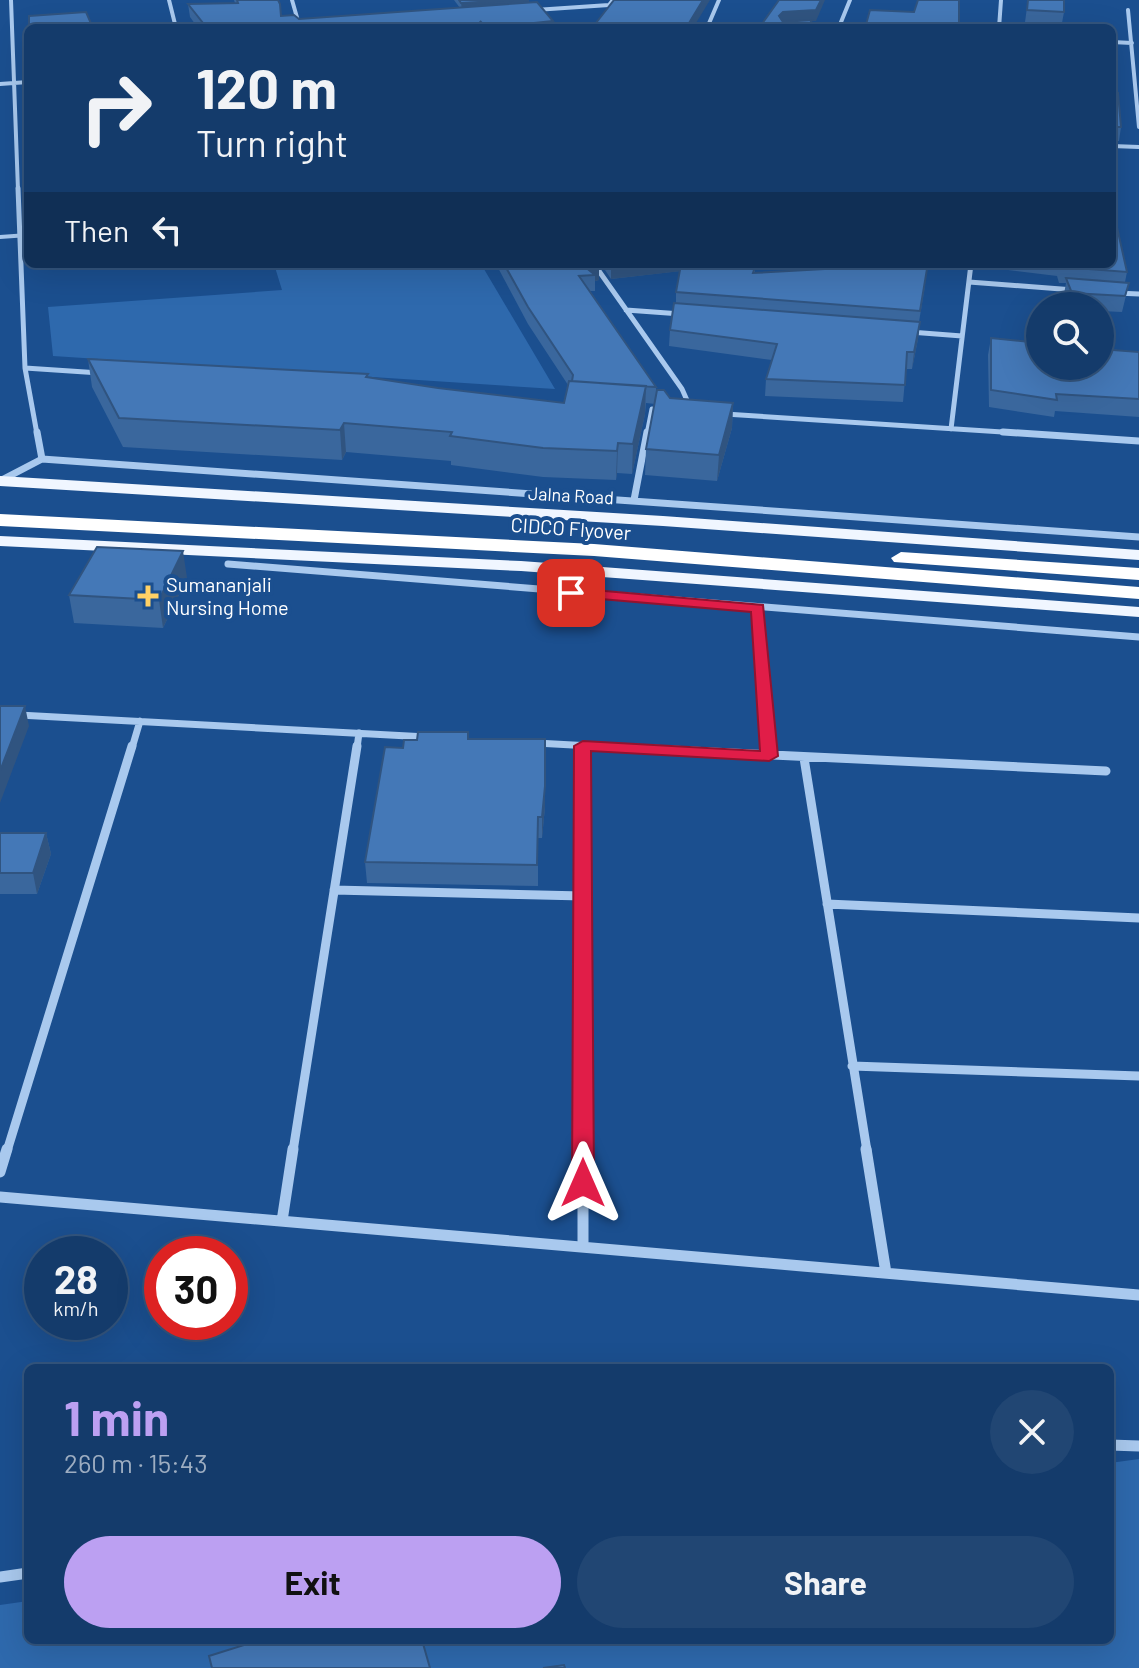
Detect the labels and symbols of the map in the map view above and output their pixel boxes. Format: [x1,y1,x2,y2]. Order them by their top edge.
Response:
street label: Jalna Road [527,482,615,508]
street label: CIDCO Flyover [510,512,632,544]
pin [537,559,605,627]
place label: Sumananjali Nursing Home [166,572,289,619]
marker: Sumananjali Nursing Home [137,585,159,607]
position arrow [541,1141,625,1225]
speed limit sign: 30 [144,1236,248,1340]

